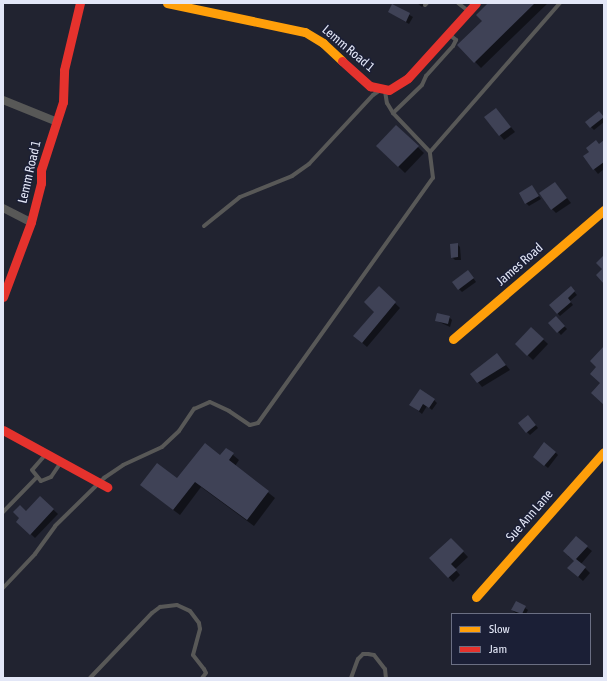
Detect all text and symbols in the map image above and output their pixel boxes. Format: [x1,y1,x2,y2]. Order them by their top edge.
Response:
street label: Lemm Road 1 [318,22,378,76]
street label: Lemm Road 1 [15,139,45,205]
street label: James Road [494,241,546,289]
street label: Sue Ann Lane [503,487,557,545]
legend [451,613,591,665]
text: Slow [489,622,510,636]
text: Jam [489,642,507,656]

